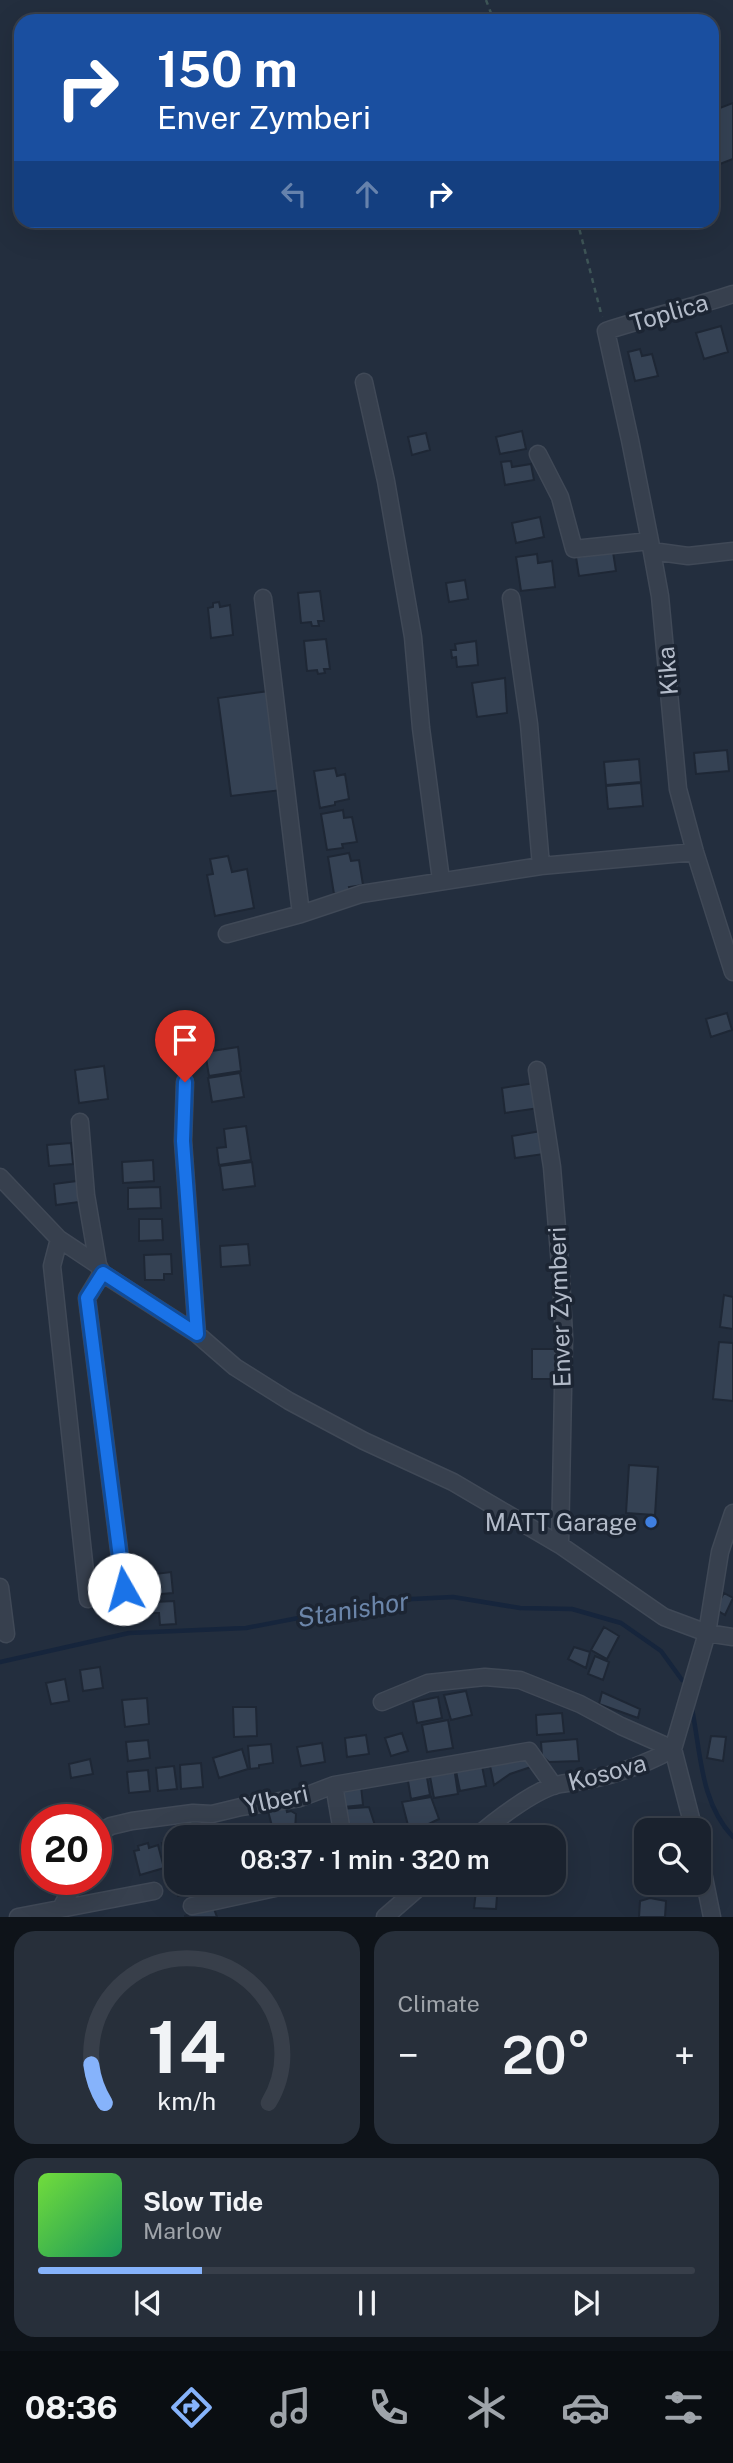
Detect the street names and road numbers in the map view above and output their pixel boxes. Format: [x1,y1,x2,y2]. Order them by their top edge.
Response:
street label: Toplica [627,288,711,336]
street label: Kika [651,645,683,697]
street label: Enver Zymberi [542,1226,576,1388]
street label: Kosova [565,1748,649,1796]
street label: Ylberi [241,1779,311,1819]

